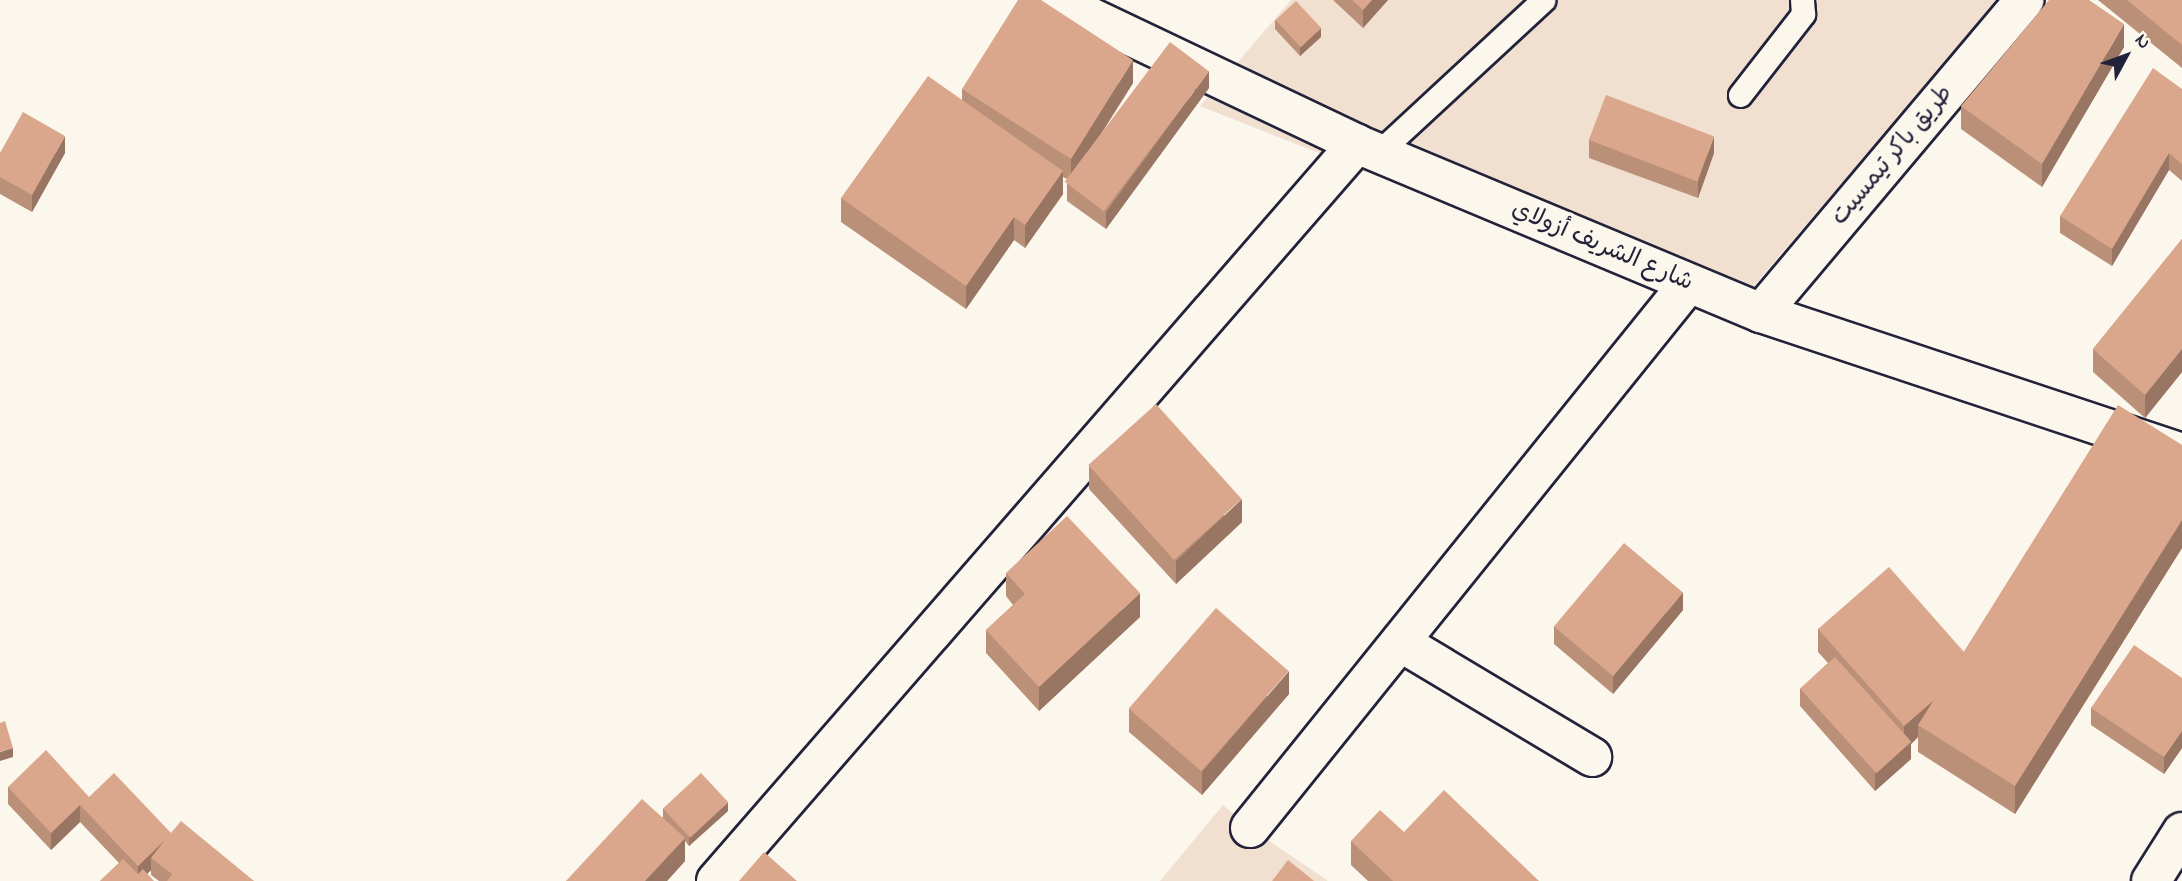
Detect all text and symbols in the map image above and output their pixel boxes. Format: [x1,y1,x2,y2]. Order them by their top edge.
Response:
north arrow [2091,21,2161,91]
text: N [2128,28,2157,56]
street label: طريق باكر تيمسيت [1826,80,1960,232]
street label: شارع الشريف أزولاي [1507,196,1697,298]

